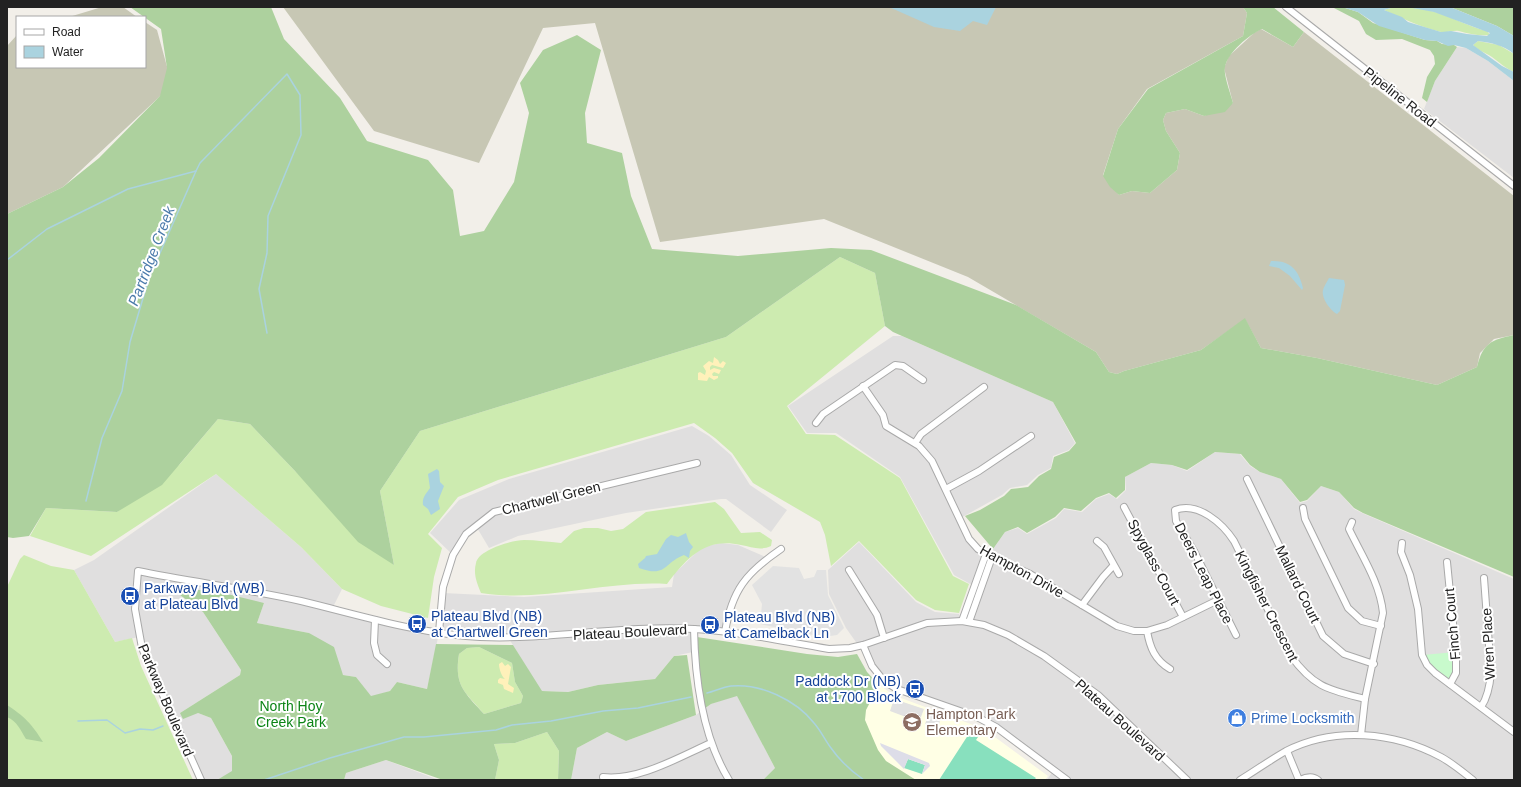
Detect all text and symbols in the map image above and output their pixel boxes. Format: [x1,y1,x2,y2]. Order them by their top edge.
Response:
legend [16,16,146,68]
text: Road [52,25,81,39]
text: Water [52,45,84,59]
street label: Pipeline Road [1361,64,1439,130]
water label: Partridge Creek [124,203,178,308]
street label: Chartwell Green [500,478,602,518]
street label: Spyglass Court [1125,516,1183,608]
street label: Deers Leap Place [1172,520,1236,626]
street label: Hampton Drive [977,541,1067,601]
street label: Mallard Court [1272,543,1324,625]
street label: Kingfisher Crescent [1232,548,1302,664]
place label: Parkway Blvd (WB) at Plateau Blvd [144,580,265,612]
bus stop icon: Parkway Blvd (WB) at Plateau Blvd [119,585,141,607]
street label: Finch Court [1441,587,1463,661]
street label: Wren Place [1478,607,1498,680]
place label: Plateau Blvd (NB) at Chartwell Green [431,608,548,640]
place label: Plateau Blvd (NB) at Camelback Ln [724,609,835,641]
bus stop icon: Plateau Blvd (NB) at Chartwell Green [406,613,428,635]
bus stop icon: Plateau Blvd (NB) at Camelback Ln [699,614,721,636]
street label: Plateau Boulevard [572,621,688,643]
street label: Parkway Boulevard [135,641,197,759]
place label: Paddock Dr (NB) at 1700 Block [795,673,902,705]
street label: Plateau Boulevard [1072,676,1168,764]
bus stop icon: Paddock Dr (NB) at 1700 Block [904,678,926,700]
park label: North Hoy Creek Park [256,698,327,730]
place label: Hampton Park Elementary [926,706,1016,738]
shop icon: Prime Locksmith [1226,707,1248,729]
place label: Prime Locksmith [1251,710,1354,726]
school or university icon: Hampton Park Elementary [901,711,923,733]

